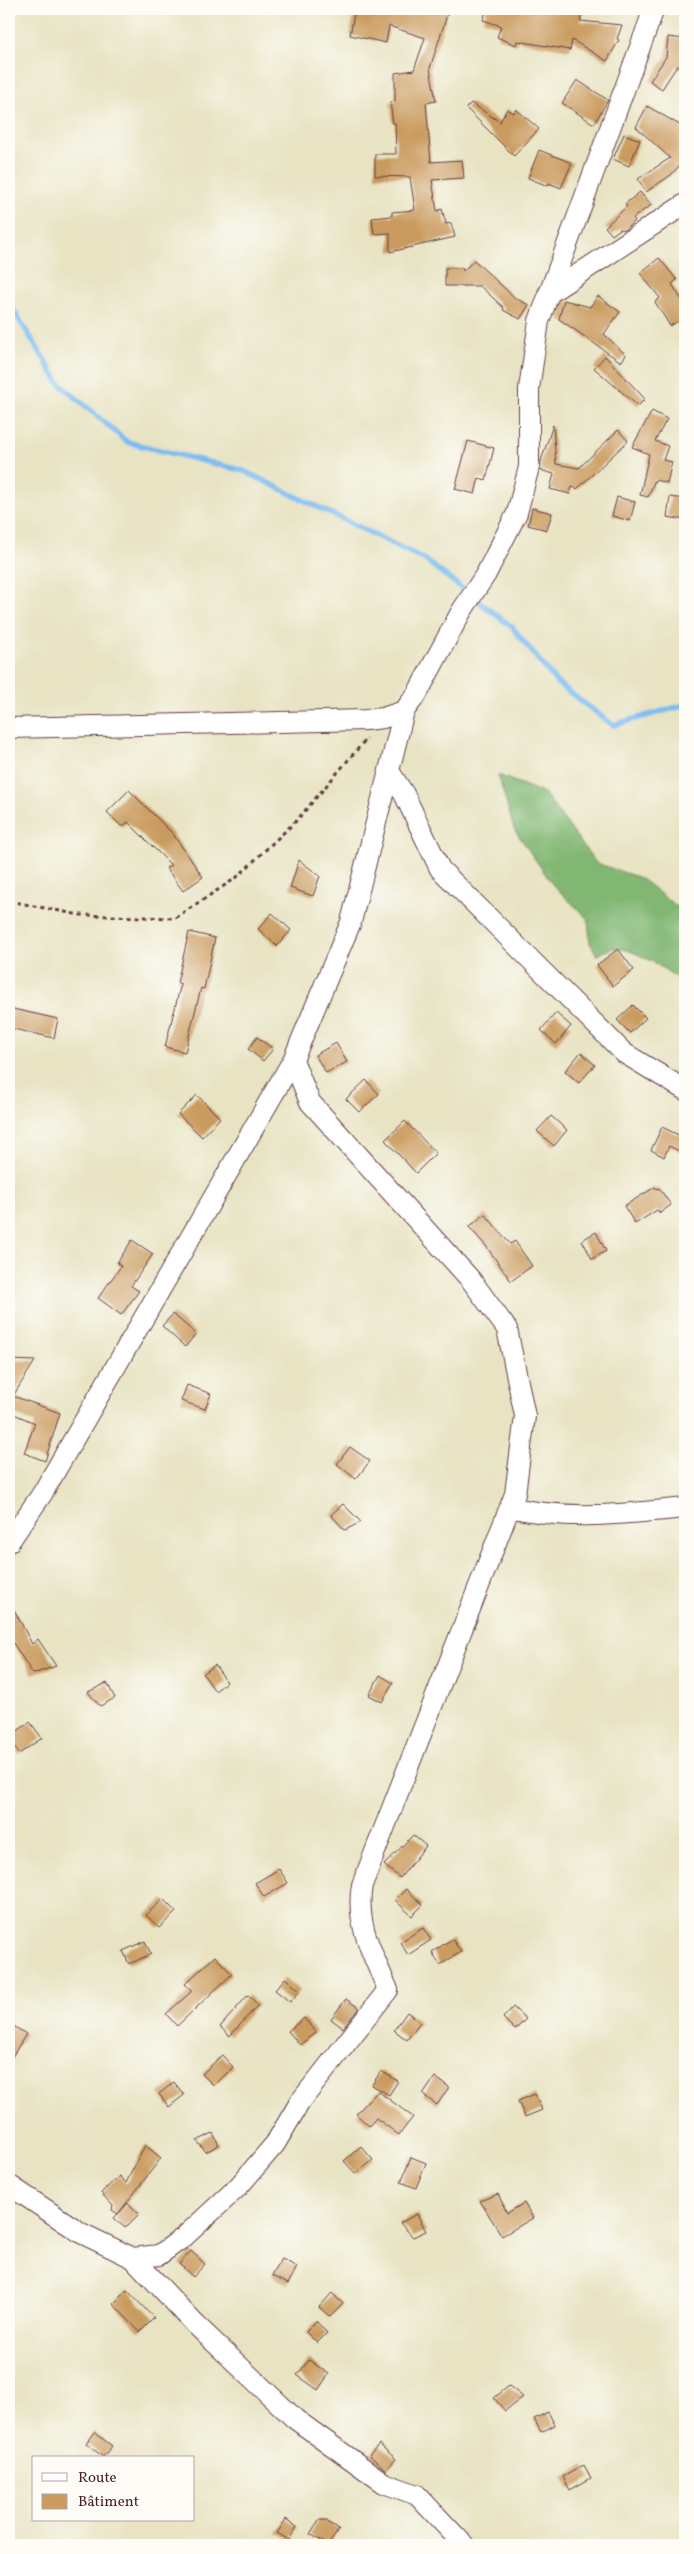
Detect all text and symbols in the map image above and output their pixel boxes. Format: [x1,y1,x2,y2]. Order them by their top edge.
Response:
legend [32,2456,195,2522]
text: Route [78,2468,117,2489]
text: Bâtiment [78,2492,139,2513]

